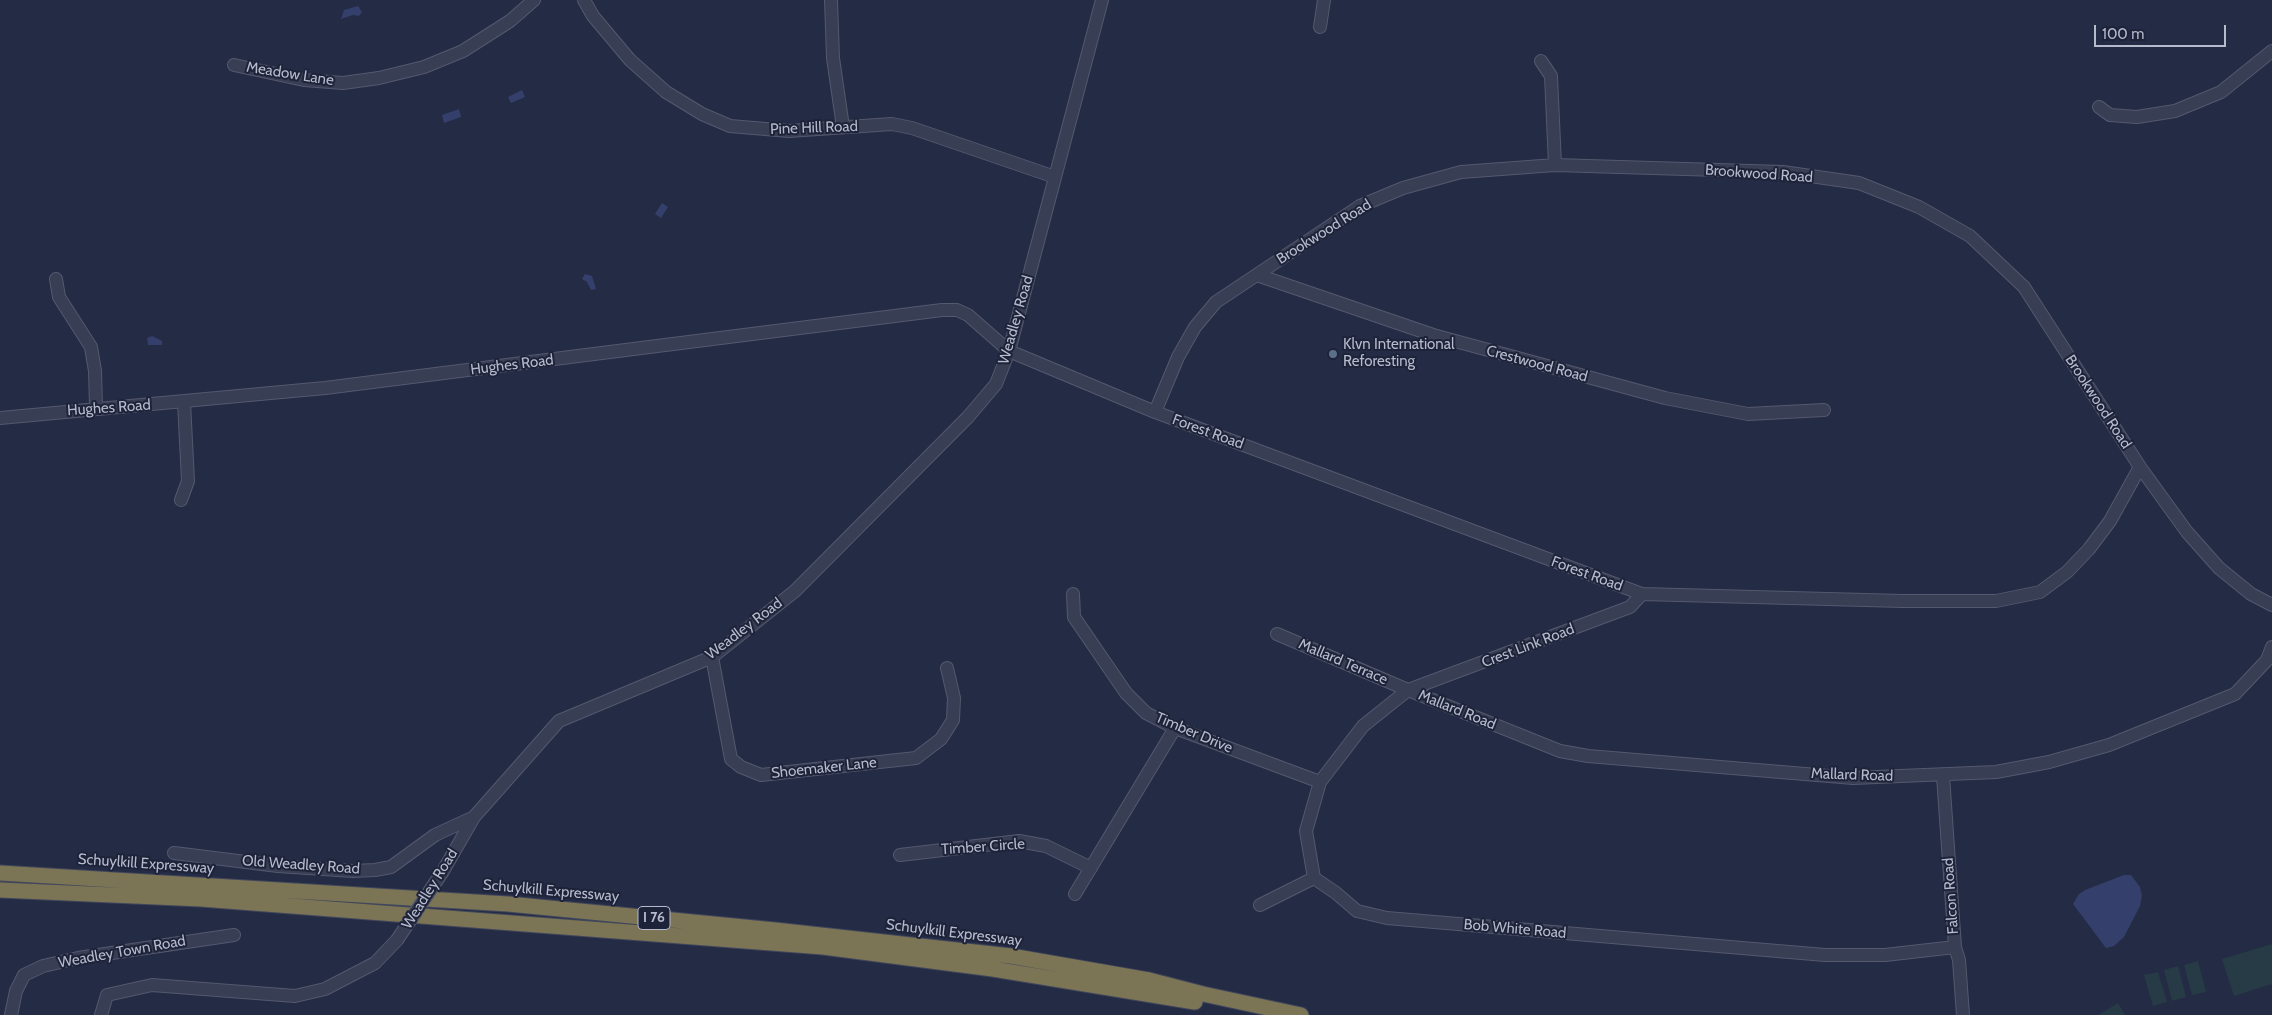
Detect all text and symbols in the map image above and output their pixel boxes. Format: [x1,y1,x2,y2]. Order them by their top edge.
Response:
scale bar [2097,15,2230,47]
text: 100 m [2102,25,2144,43]
street label: Meadow Lane [245,58,335,90]
street label: Pine Hill Road [770,117,858,139]
street label: Brookwood Road [1704,161,1814,187]
street label: Brookwood Road [1273,196,1375,268]
street label: Weadley Road [995,274,1037,366]
place label: Klvn International Reforesting [1343,336,1454,371]
street label: Crestwood Road [1484,342,1590,386]
marker: Klvn International Reforesting [1327,348,1339,360]
street label: Hughes Road [469,351,555,379]
street label: Brookwood Road [2061,352,2135,452]
street label: Hughes Road [67,396,151,420]
street label: Forest Road [1170,411,1246,453]
street label: Forest Road [1549,553,1625,595]
street label: Weadley Road [702,594,786,664]
street label: Crest Link Road [1479,620,1577,672]
street label: Mallard Terrace [1296,635,1390,689]
street label: Mallard Road [1415,686,1499,734]
street label: Timber Drive [1153,709,1235,757]
street label: Shoemaker Lane [770,754,878,782]
street label: Mallard Road [1811,765,1893,785]
street label: Timber Circle [941,835,1025,859]
street label: Weadley Road [398,845,462,933]
street label: Schuylkill Expressway [77,850,215,878]
street label: Old Weadley Road [242,852,360,878]
street label: Falcon Road [1939,857,1963,935]
street label: Schuylkill Expressway [482,876,620,906]
road number: I 76 [638,906,670,930]
street label: Schuylkill Expressway [885,916,1023,950]
street label: Bob White Road [1463,916,1567,942]
street label: Weadley Town Road [57,932,187,972]

